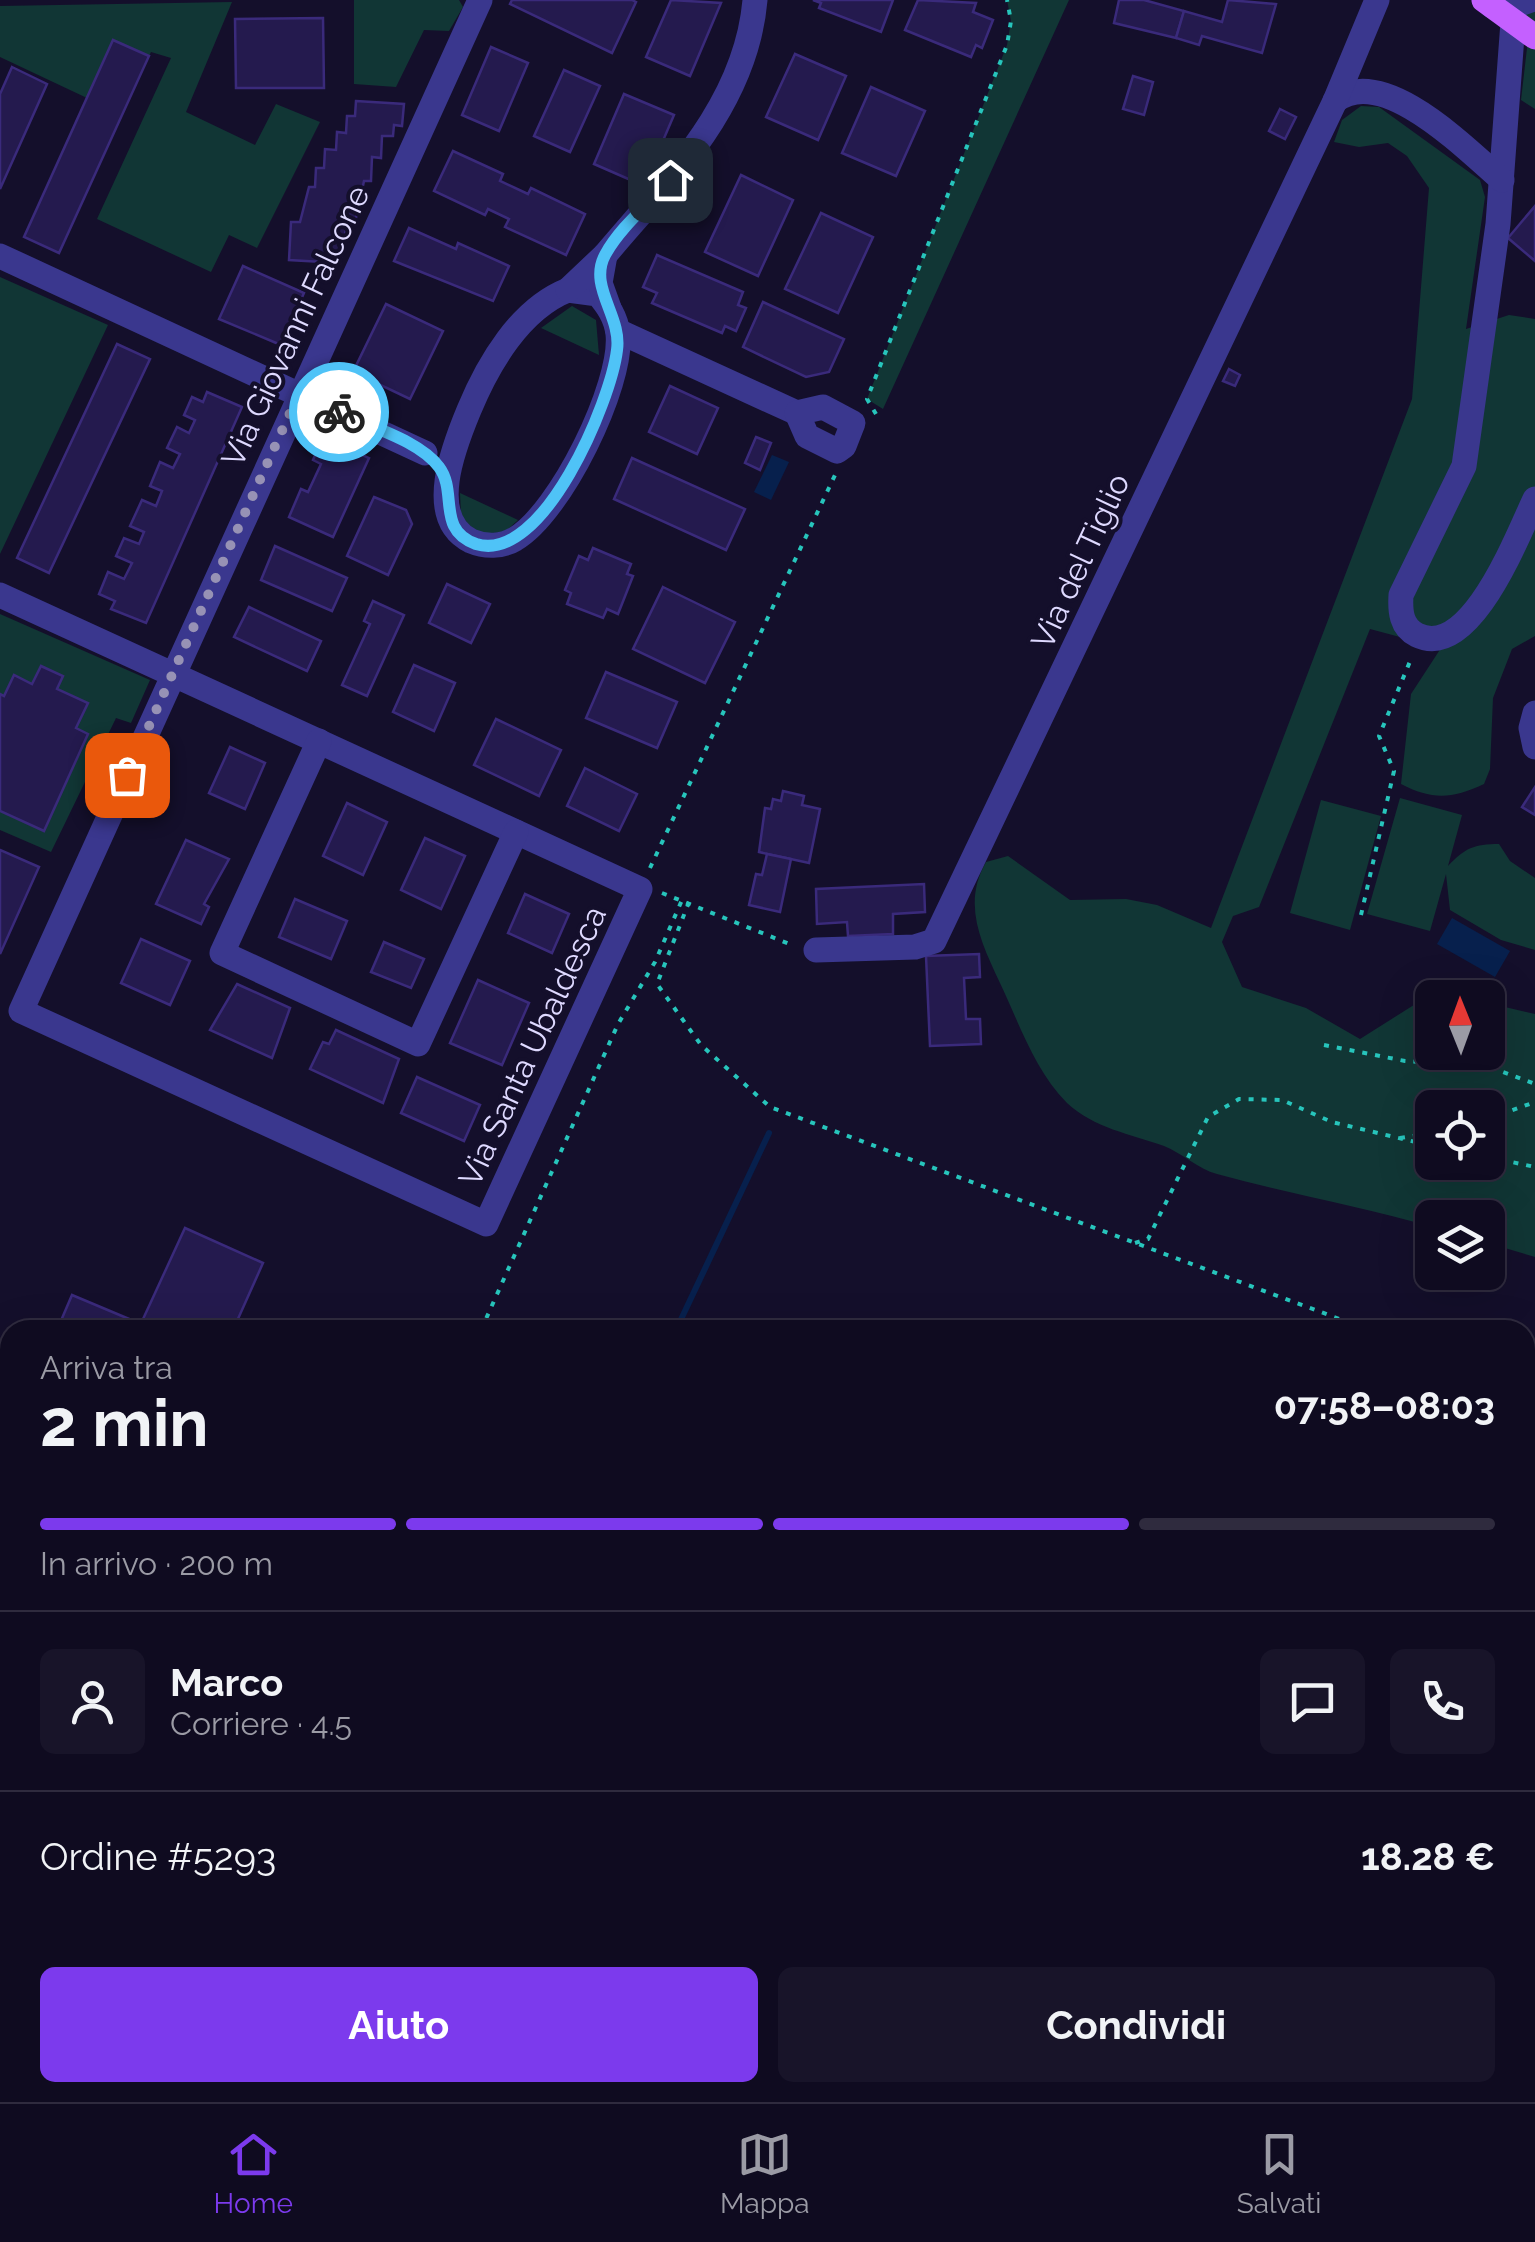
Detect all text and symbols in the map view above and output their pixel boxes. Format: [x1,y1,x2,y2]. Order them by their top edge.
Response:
pin [628,138,713,223]
icon: home [643,153,698,208]
street label: Via Giovanni Falcone [214,180,376,472]
courier [289,362,389,462]
icon: bike [312,385,367,440]
street label: Via del Tiglio [1023,468,1137,654]
pin [85,733,170,818]
icon: bag [100,748,155,803]
street label: Via Santa Ubaldesca [451,900,613,1192]
north arrow [1415,980,1505,1070]
map controls [1415,980,1505,1290]
button: locate [1415,1090,1505,1180]
button: layers [1415,1200,1505,1290]
text: Arriva tra [40,1349,173,1386]
text: 07:58–08:03 [1274,1383,1495,1428]
text: 2 min [40,1385,209,1461]
text: In arrivo · 200 m [40,1545,273,1582]
button: person [40,1649,145,1754]
button: chat [1260,1649,1365,1754]
button: phone [1390,1649,1495,1754]
text: Marco [170,1660,283,1705]
text: Corriere · 4.5 [170,1705,352,1742]
text: Ordine #5293 [40,1834,276,1879]
text: 18.28 € [1361,1834,1495,1879]
button: Aiuto [40,1967,758,2082]
button: Condividi [778,1967,1495,2082]
tab: Home [214,2127,293,2220]
tab: Mappa [720,2127,810,2220]
tab: Salvati [1237,2127,1321,2220]

